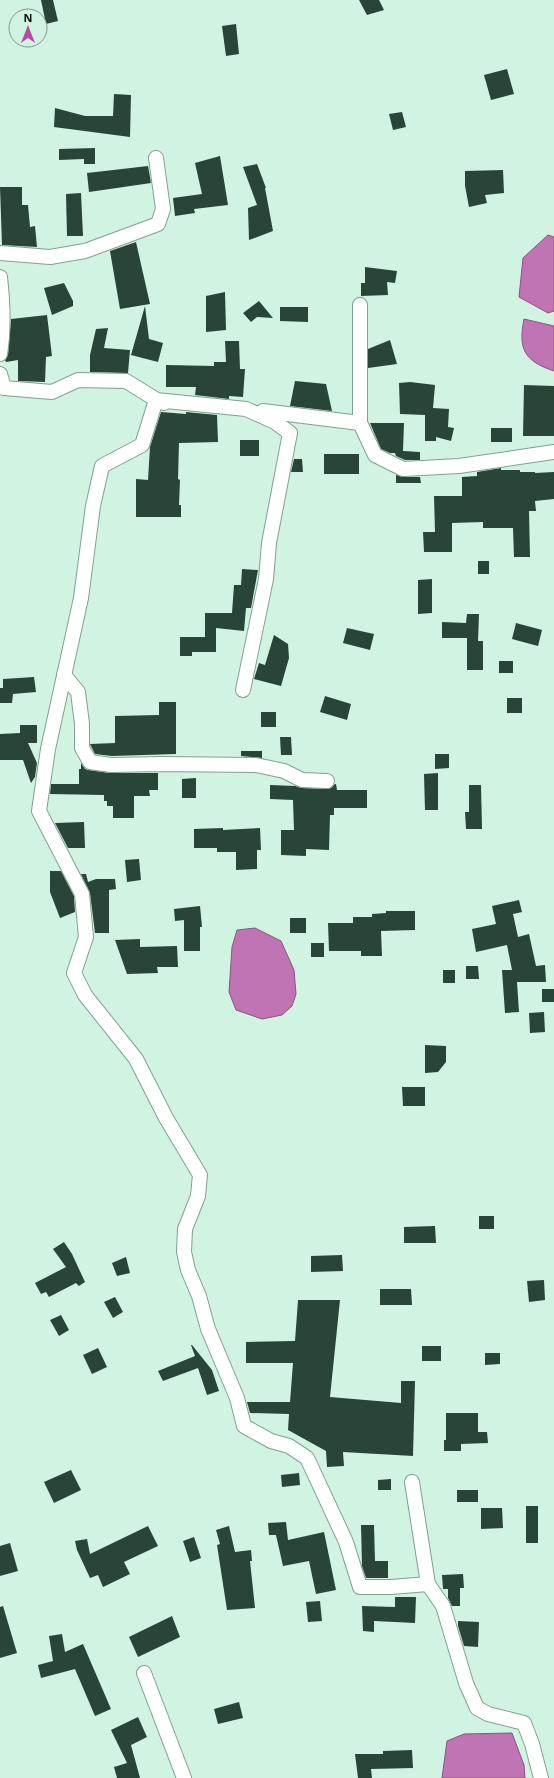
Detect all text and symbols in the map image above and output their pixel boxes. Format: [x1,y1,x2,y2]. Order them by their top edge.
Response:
north arrow [8,8,48,48]
text: N [24,10,32,25]

